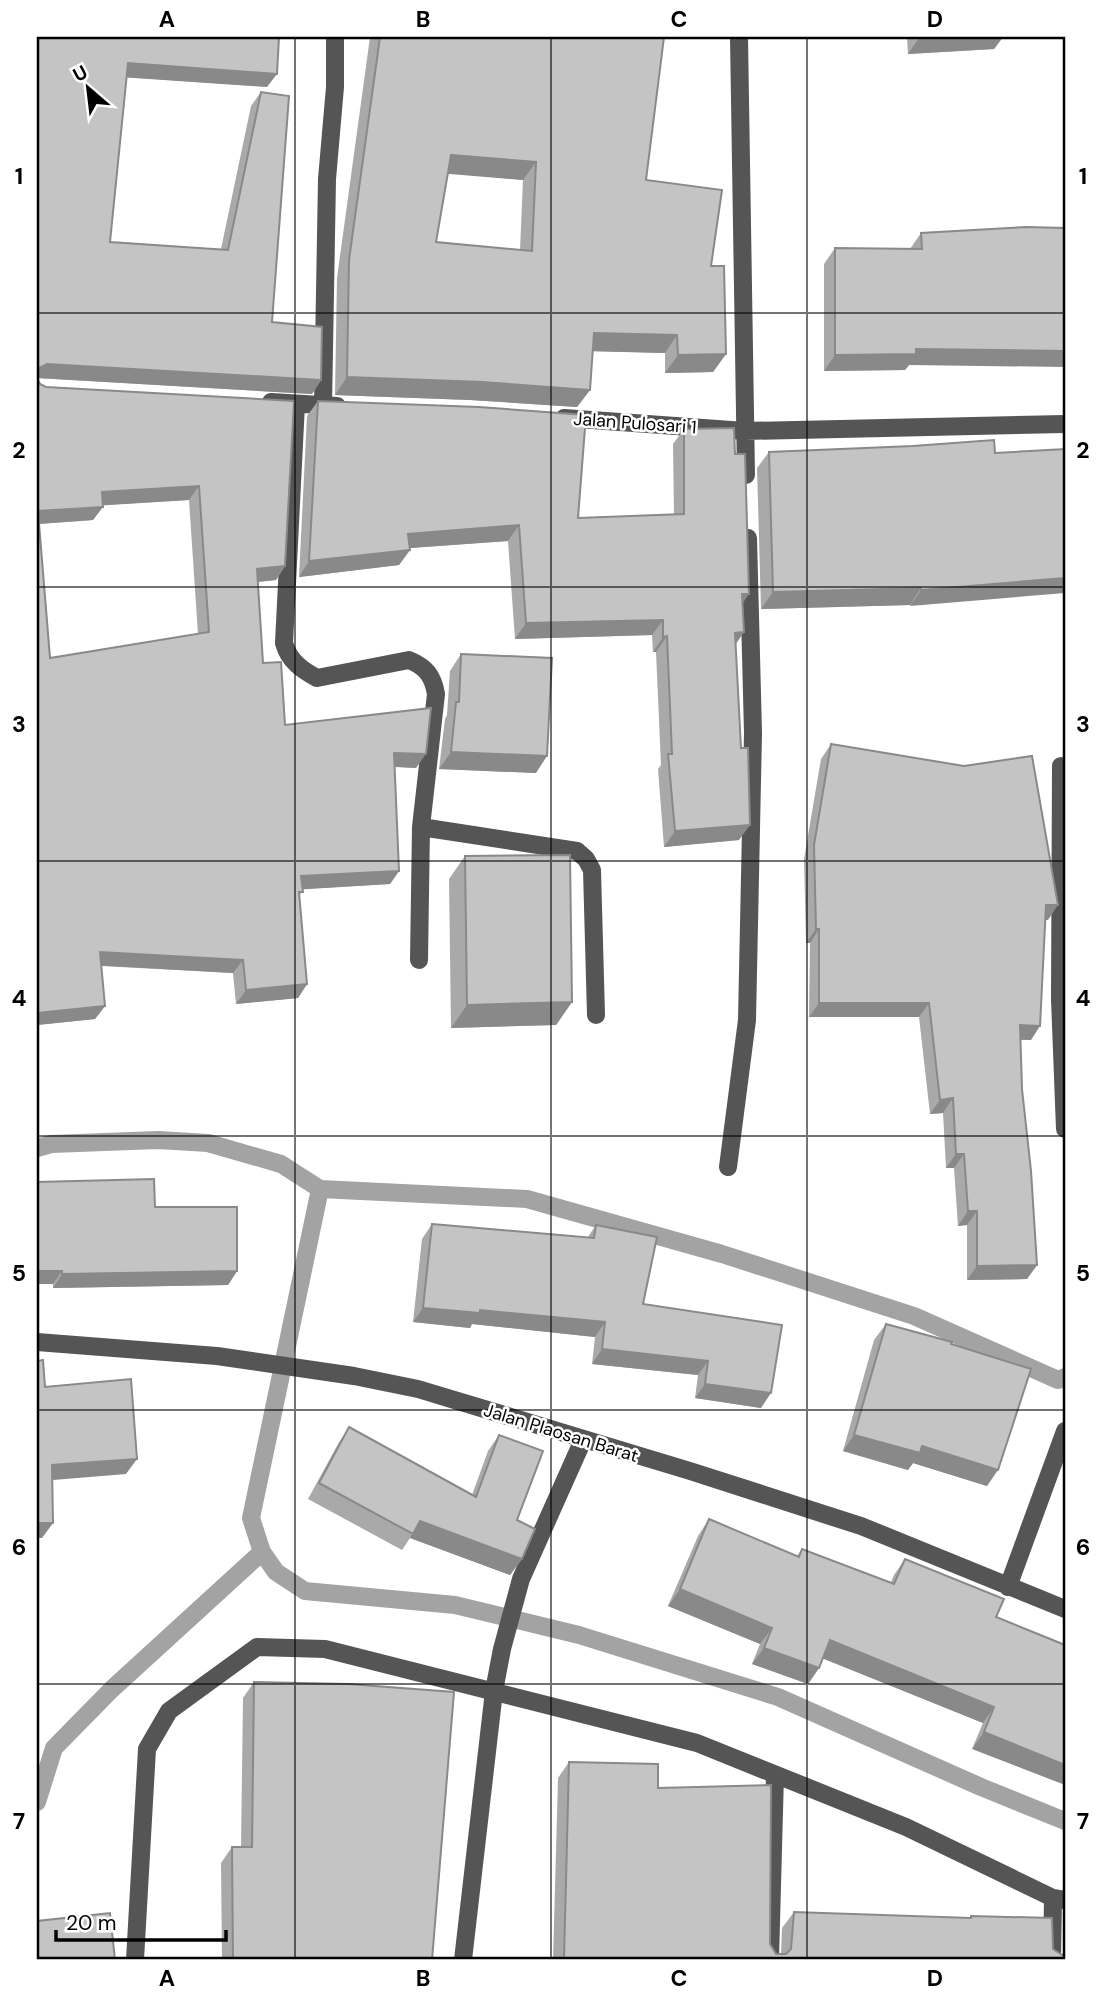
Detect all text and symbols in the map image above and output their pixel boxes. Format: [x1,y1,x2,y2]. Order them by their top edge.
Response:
text: A [159,4,175,34]
text: B [416,4,430,34]
text: C [671,4,687,34]
text: D [927,4,943,34]
north arrow [52,52,122,122]
text: U [69,59,92,88]
text: 1 [15,161,23,191]
text: 1 [1079,161,1087,191]
street label: Jalan Pulosari 1 [573,407,697,439]
text: 2 [12,435,26,465]
text: 2 [1076,435,1090,465]
text: 3 [12,709,26,739]
text: 3 [1076,709,1090,739]
text: 4 [12,983,27,1013]
text: 4 [1076,983,1091,1013]
text: 5 [12,1258,26,1288]
text: 5 [1076,1258,1090,1288]
street label: Jalan Plaosan Barat [481,1398,641,1468]
text: 6 [12,1532,26,1562]
text: 6 [1076,1532,1090,1562]
text: 7 [13,1806,25,1836]
text: 7 [1077,1806,1089,1836]
scale bar [56,1899,226,1943]
text: 20 m [66,1909,117,1937]
text: A [159,1963,175,1993]
text: B [416,1963,430,1993]
text: C [671,1963,687,1993]
text: D [927,1963,943,1993]

